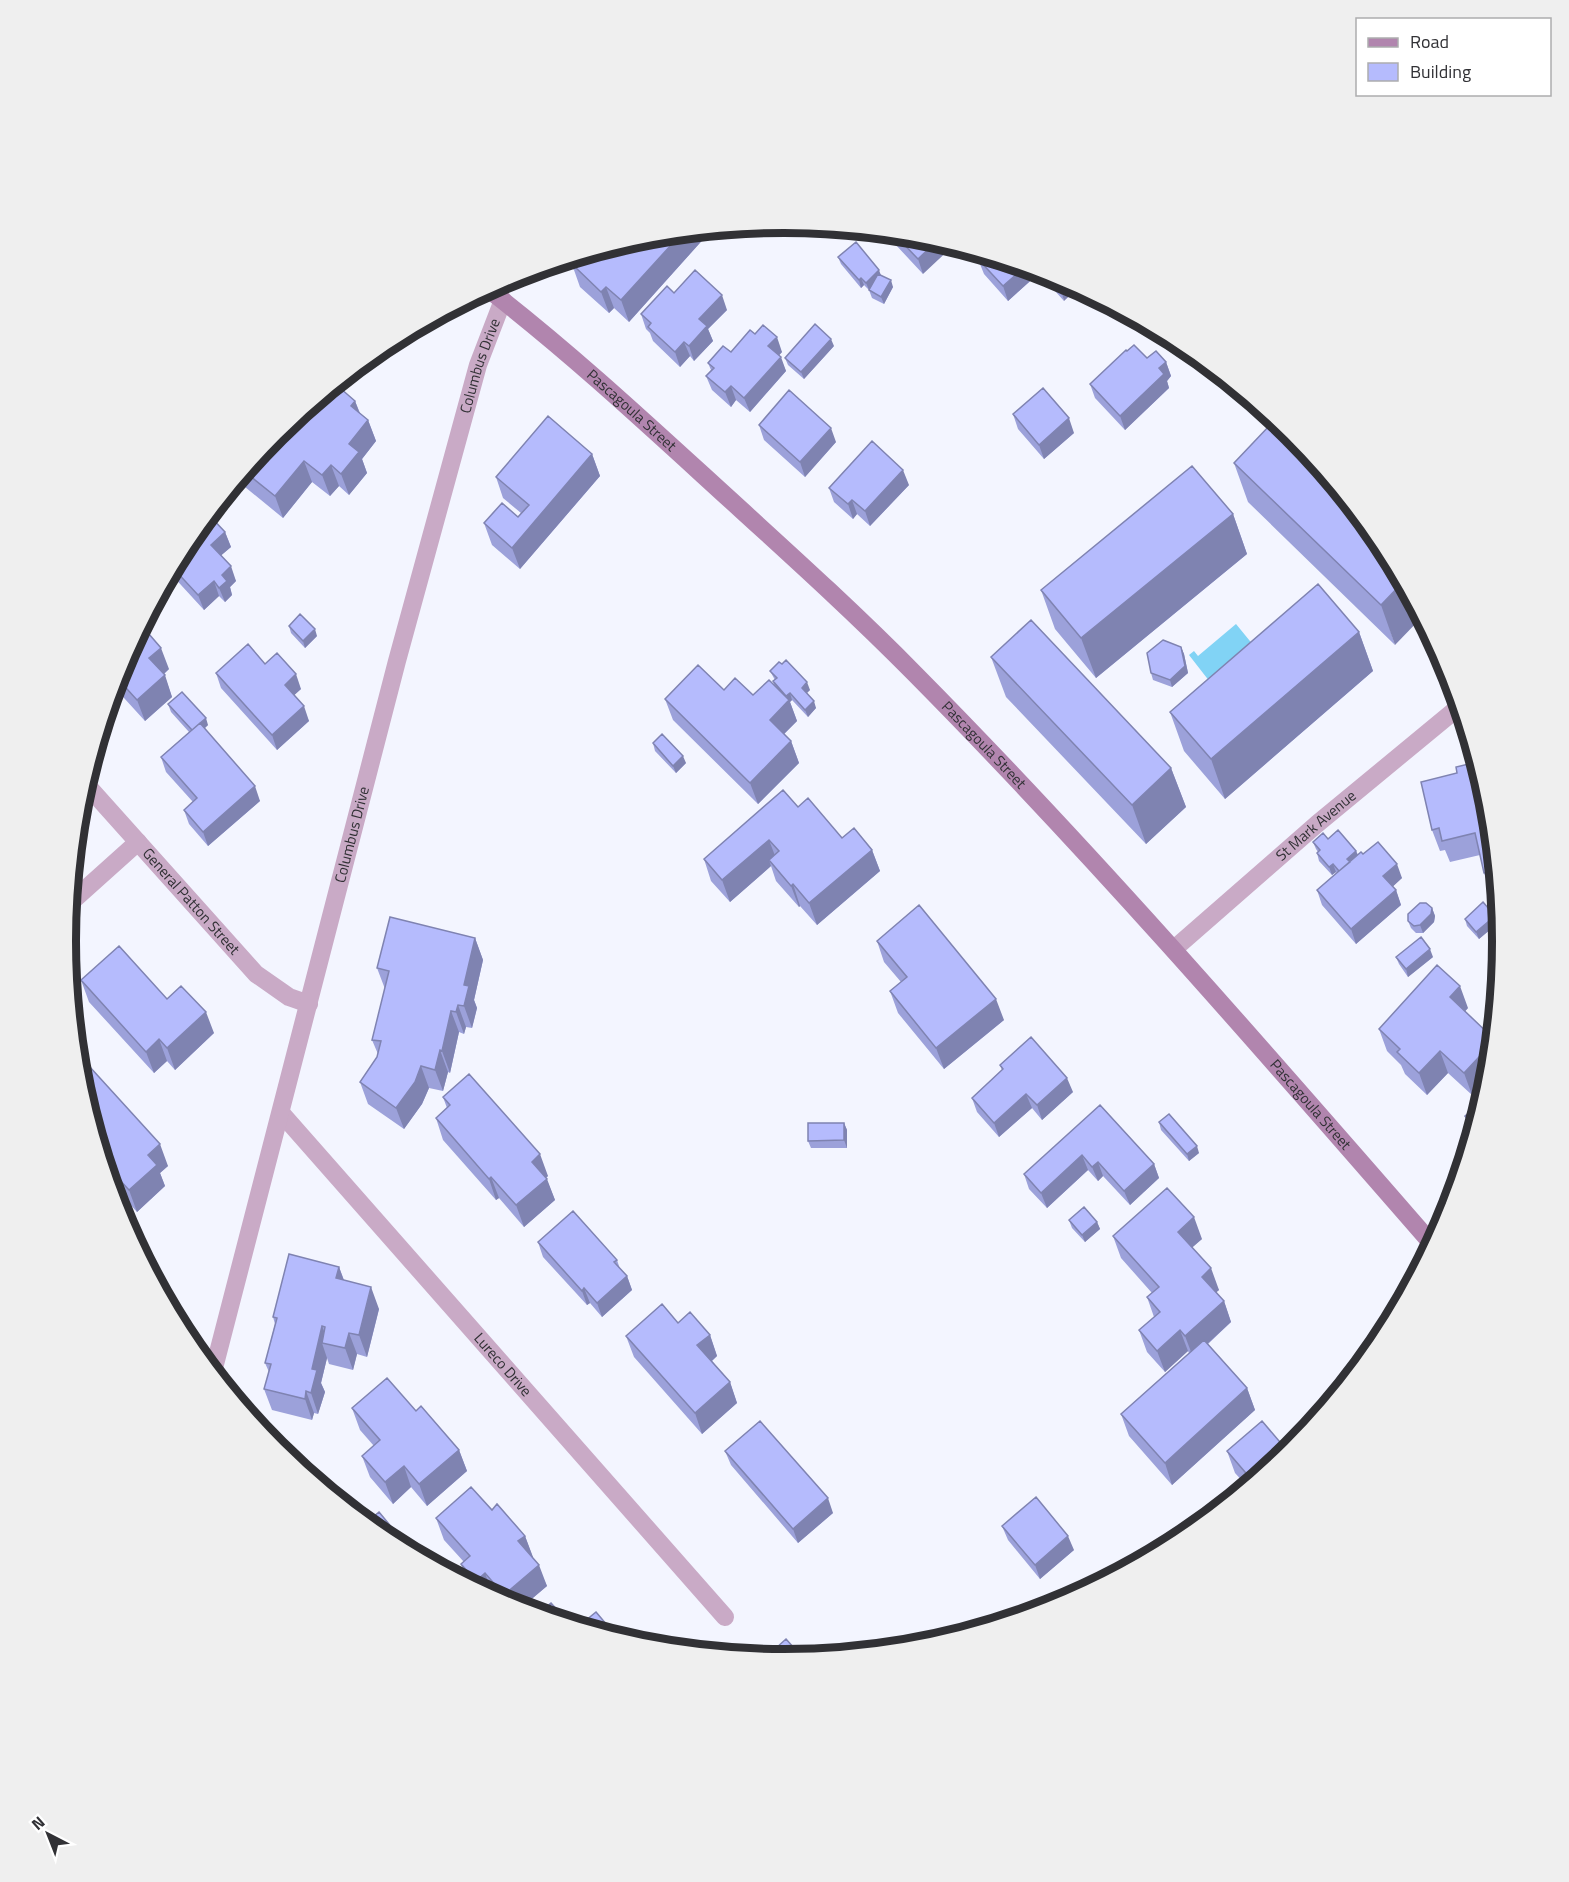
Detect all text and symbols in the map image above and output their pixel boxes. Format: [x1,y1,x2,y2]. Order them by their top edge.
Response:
legend [1356,18,1551,96]
text: Road [1410,28,1449,55]
text: Building [1410,58,1471,85]
street label: Columbus Drive [453,315,506,416]
street label: Pascagoula Street [582,363,683,457]
street label: Pascagoula Street [936,695,1032,794]
street label: Columbus Drive [328,784,375,885]
street label: St Mark Avenue [1270,784,1361,866]
street label: General Patton Street [137,842,246,960]
street label: Pascagoula Street [1265,1054,1358,1155]
street label: Lureco Drive [469,1327,538,1401]
north arrow [18,1804,78,1864]
text: N [26,1810,50,1835]

